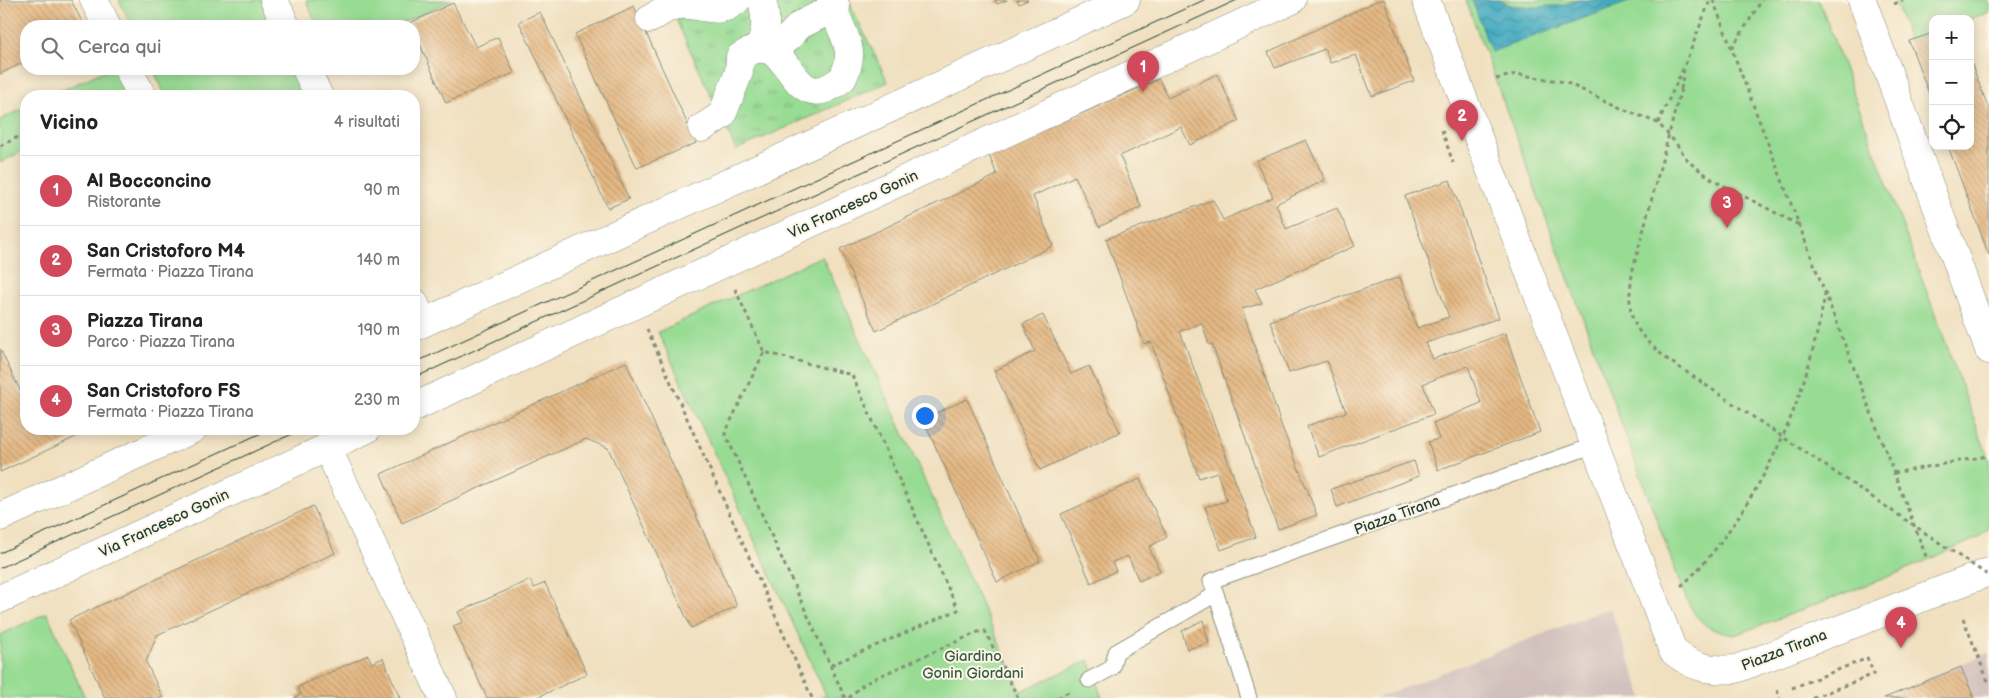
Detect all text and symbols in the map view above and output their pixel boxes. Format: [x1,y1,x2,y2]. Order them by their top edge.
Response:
map controls [1929,15,1974,150]
button: + [1929,15,1974,60]
search box [20,20,420,75]
icon: search [38,34,66,62]
text: Cerca qui [78,36,161,59]
pin: 1 [1127,51,1159,92]
button: − [1929,60,1974,105]
pin: 2 [1446,100,1478,141]
button: locate [1929,105,1974,150]
text: Vicino [40,110,98,135]
text: 4 risultati [334,113,400,132]
street label: Via Francesco Gonin [785,166,921,243]
text: Al Bocconcino [87,170,211,193]
text: 1 [53,181,59,200]
text: 90 m [364,181,400,200]
pin: 3 [1711,187,1743,228]
text: Ristorante [87,193,161,212]
text: San Cristoforo M4 [87,240,245,263]
text: 2 [51,251,61,270]
text: 140 m [357,251,400,270]
text: Fermata · Piazza Tirana [87,263,254,282]
text: Piazza Tirana [87,310,203,333]
text: 3 [51,321,61,340]
text: 190 m [358,321,400,340]
text: Parco · Piazza Tirana [87,333,235,352]
text: San Cristoforo FS [87,380,240,403]
text: 4 [51,391,61,410]
text: 230 m [354,391,400,410]
text: Fermata · Piazza Tirana [87,403,254,422]
your location [912,403,938,429]
street label: Via Francesco Gonin [96,485,232,562]
street label: Piazza Tirana [1352,491,1443,540]
pin: 4 [1885,607,1917,648]
street label: Piazza Tirana [1739,625,1830,675]
park label: Giardino Gonin Giordani [922,647,1024,683]

